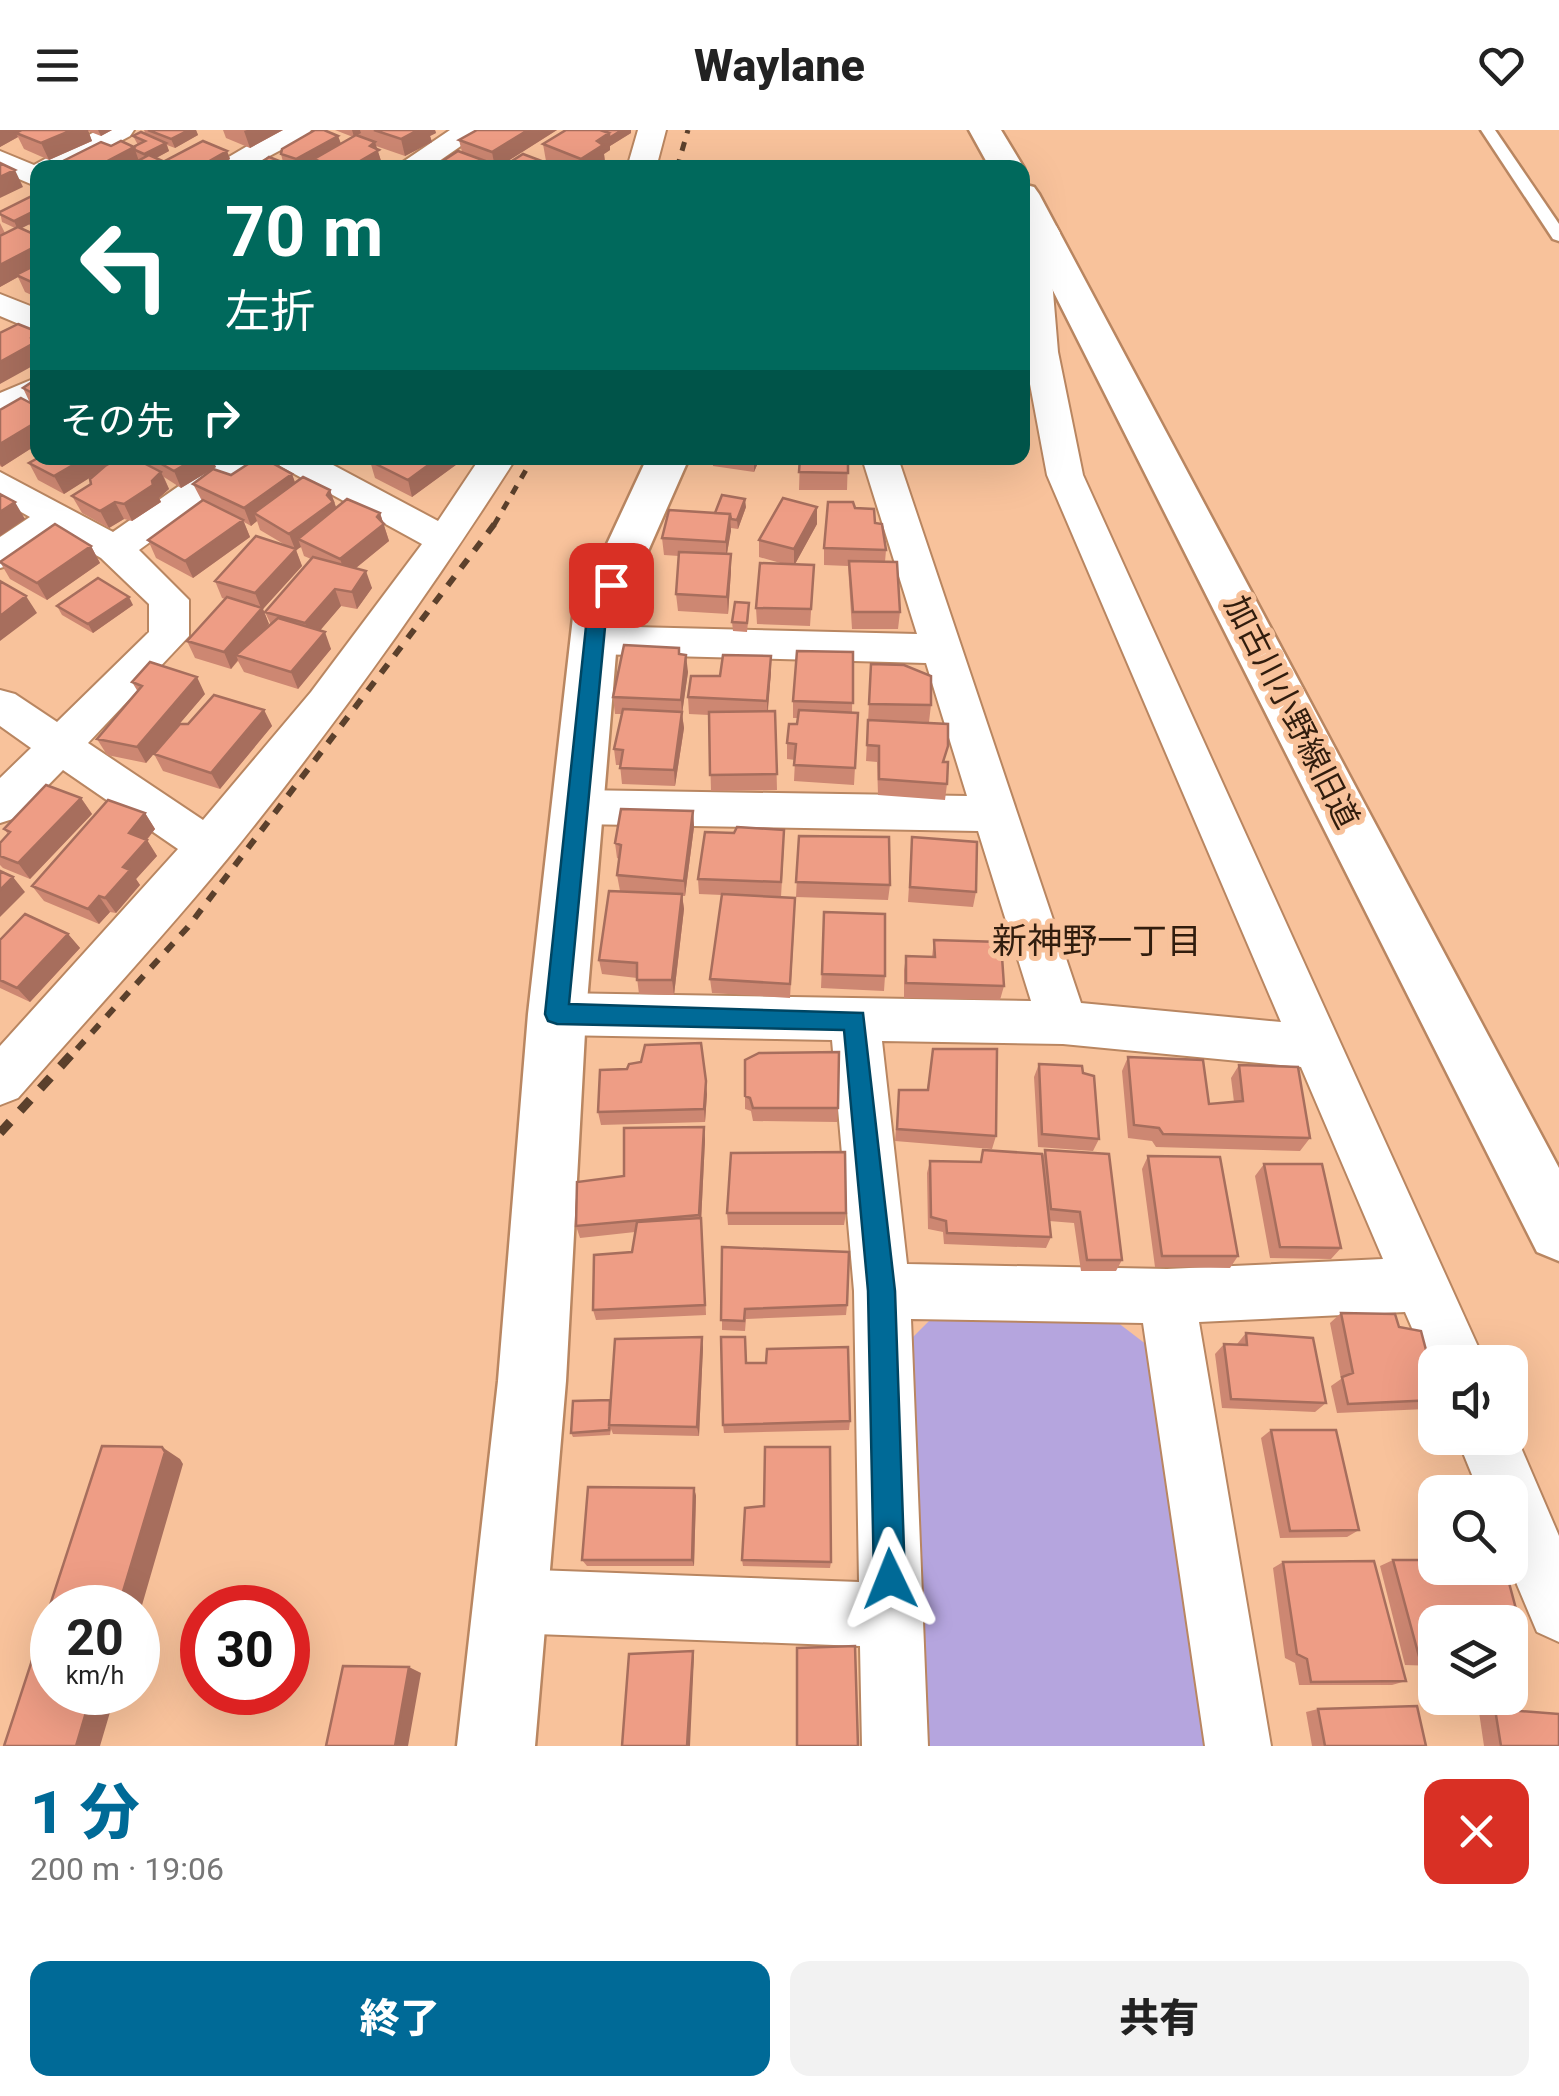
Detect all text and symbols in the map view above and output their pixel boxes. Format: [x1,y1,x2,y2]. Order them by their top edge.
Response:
icon: menu [30,38,85,93]
icon: heart [1474,38,1529,93]
text: Waylane [694,39,865,92]
text: 70 m [225,191,383,273]
icon: left [60,200,190,330]
text: 左折 [225,285,315,338]
icon: right [194,390,249,445]
text: その先 [60,399,174,443]
pin [569,543,654,628]
icon: arrive [584,558,639,613]
street label: 加古川小野線旧道 [1217,589,1367,835]
district label: 新神野一丁目 [992,921,1202,962]
map controls [1418,1345,1528,1715]
button: sound [1418,1345,1528,1455]
button: search [1418,1475,1528,1585]
position arrow [838,1527,942,1631]
speed limit sign: 30 [180,1585,310,1715]
button: layers [1418,1605,1528,1715]
text: 20 [66,1609,124,1667]
text: km/h [66,1661,124,1690]
text: 1 分 [30,1777,140,1848]
button: close [1424,1779,1529,1884]
text: 200 m · 19:06 [30,1850,224,1888]
button: 終了 [30,1961,770,2076]
button: 共有 [790,1961,1529,2076]

